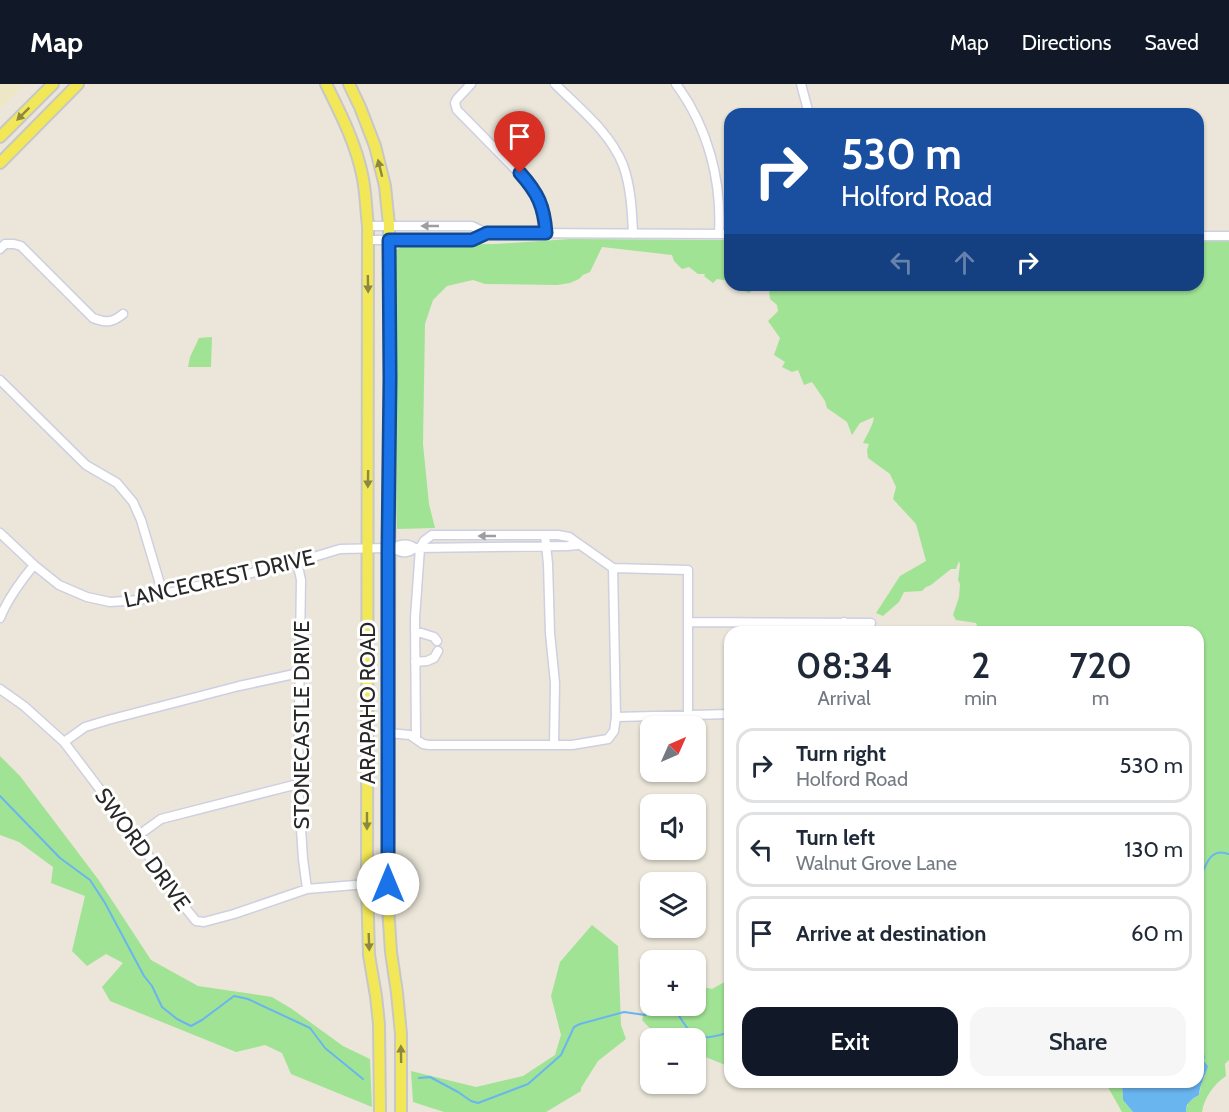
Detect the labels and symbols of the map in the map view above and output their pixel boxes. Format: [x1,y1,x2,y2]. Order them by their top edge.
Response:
one-way arrow [17,106,31,120]
pin [494,111,545,173]
one-way arrow [375,158,385,177]
one-way arrow [421,221,440,231]
one-way arrow [364,275,373,294]
one-way arrow [363,470,373,489]
one-way arrow [477,531,496,541]
street label: LANCECREST DRIVE [121,543,317,614]
street label: STONECASTLE DRIVE [288,621,315,829]
street label: ARAPAHO ROAD [354,622,381,784]
north arrow [640,716,706,782]
street label: SWORD DRIVE [89,783,196,916]
one-way arrow [362,812,372,831]
position arrow [356,852,420,916]
one-way arrow [364,933,373,952]
one-way arrow [396,1044,406,1063]

